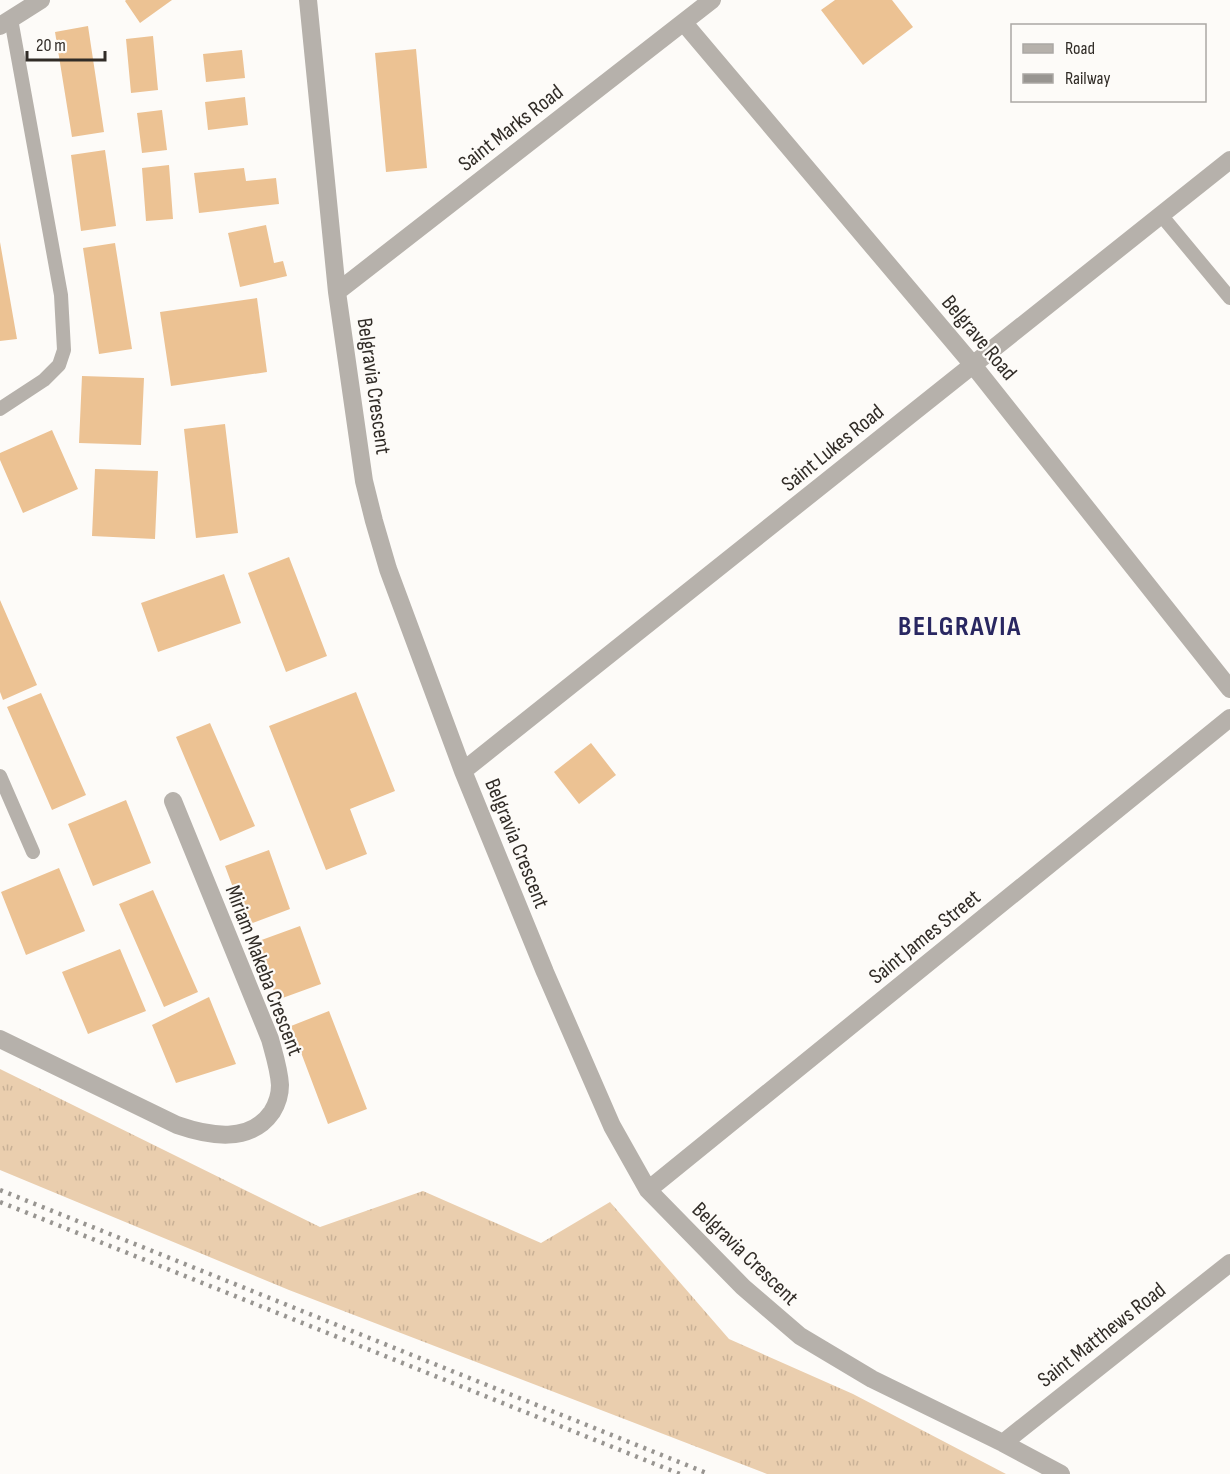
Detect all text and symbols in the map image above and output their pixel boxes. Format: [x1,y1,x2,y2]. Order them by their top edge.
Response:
scale bar [27,24,105,62]
legend [1011,24,1206,102]
text: 20 m [36,35,66,56]
text: Road [1065,38,1095,59]
text: Railway [1065,68,1110,89]
street label: Saint Marks Road [453,79,569,178]
street label: Belgrave Road [935,290,1022,386]
street label: Belgravia Crescent [351,316,396,456]
street label: Saint Lukes Road [776,399,890,498]
district label: BELGRAVIA [898,610,1022,643]
street label: Belgravia Crescent [478,775,555,913]
street label: Miriam Makeba Crescent [219,882,309,1060]
street label: Saint James Street [864,884,986,990]
street label: Belgravia Crescent [686,1197,804,1312]
street label: Saint Matthews Road [1032,1277,1171,1394]

